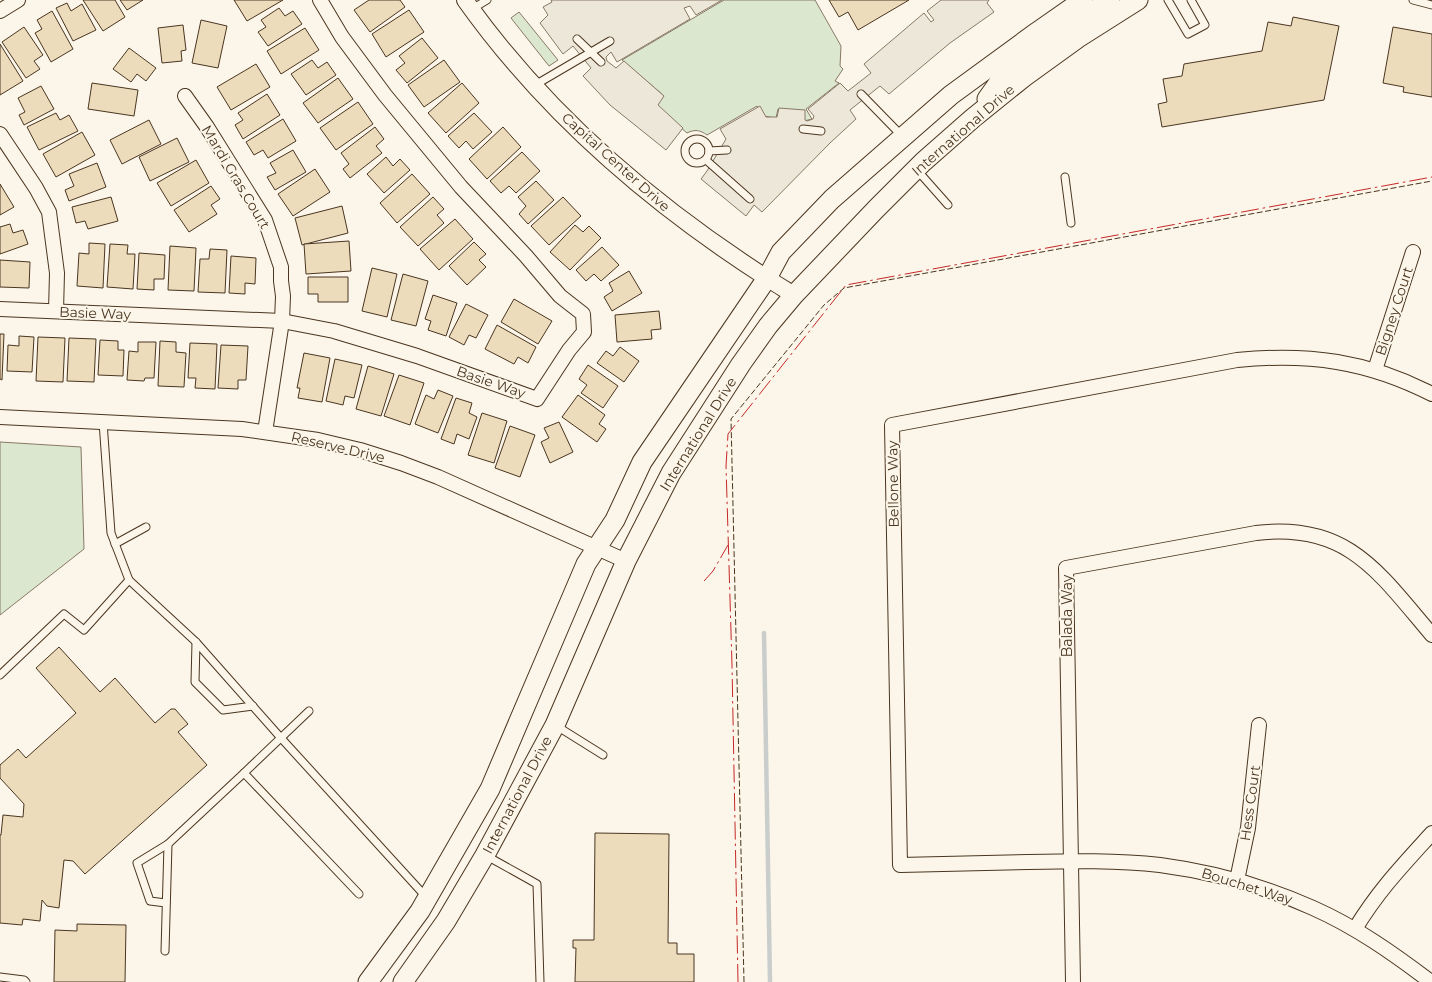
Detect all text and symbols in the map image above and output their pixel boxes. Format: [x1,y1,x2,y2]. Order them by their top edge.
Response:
street label: International Drive [908,80,1018,180]
street label: Capital Center Drive [558,109,674,215]
street label: Mardi Gras Court [198,122,274,232]
street label: Bigney Court [1371,264,1417,358]
street label: Basie Way [59,303,132,323]
street label: Basie Way [454,362,528,402]
street label: International Drive [656,374,740,494]
street label: Reserve Drive [289,427,387,467]
street label: Bellone Way [883,440,903,528]
street label: Balada Way [1058,574,1076,657]
street label: International Drive [478,733,556,857]
street label: Hess Court [1236,764,1264,842]
street label: Bouchet Way [1199,864,1295,908]

